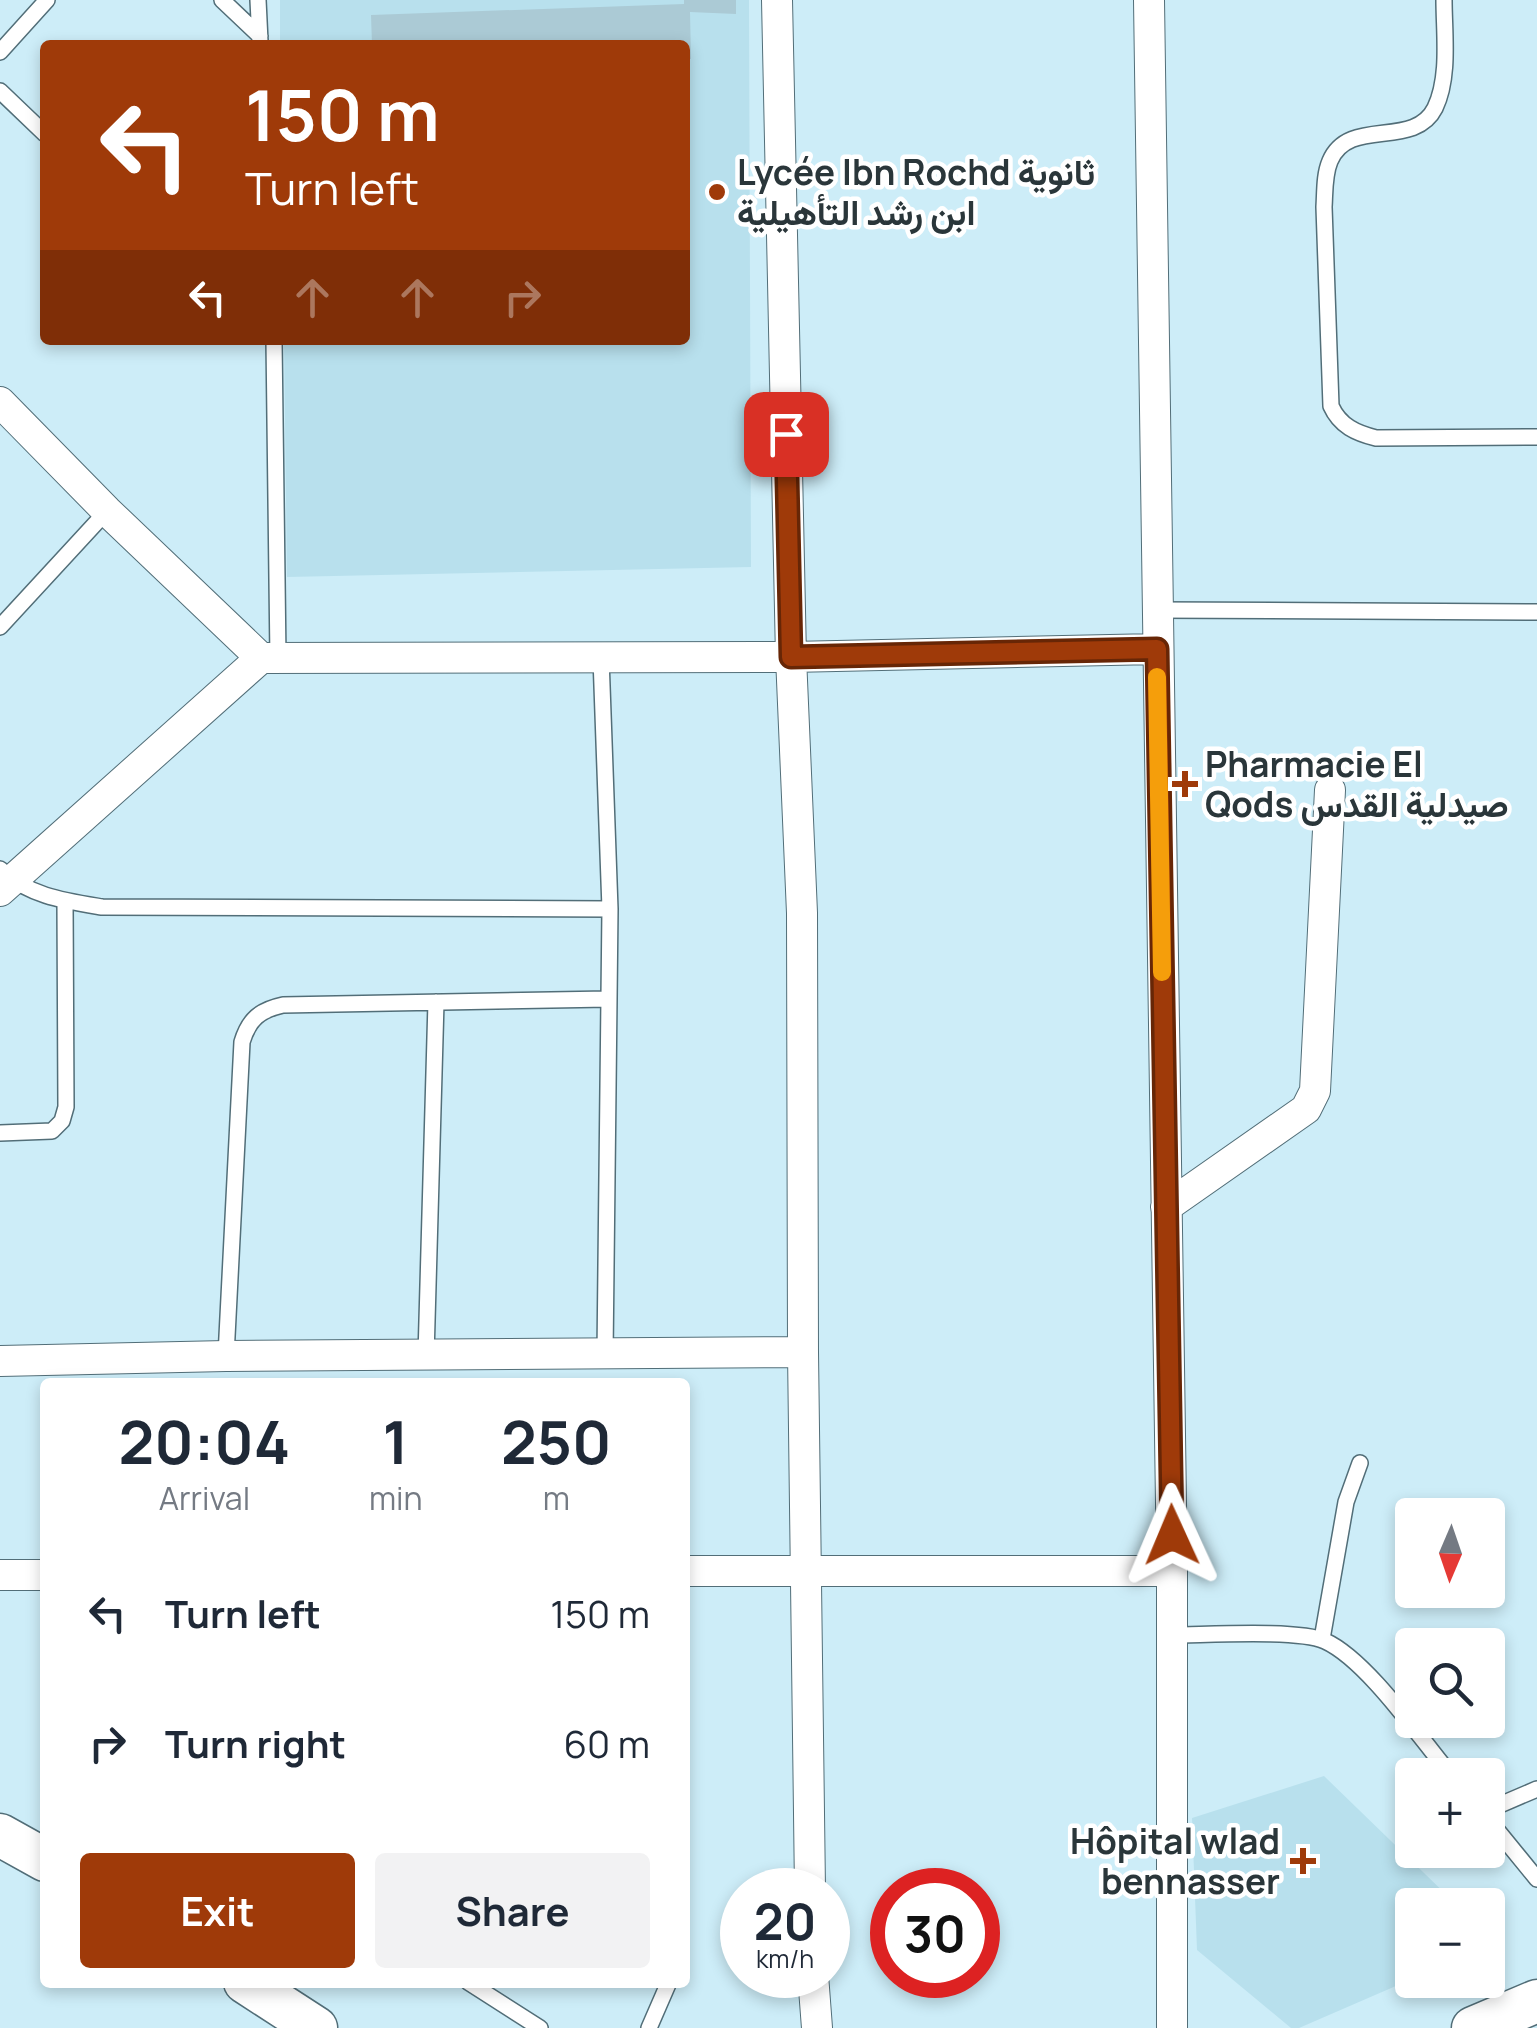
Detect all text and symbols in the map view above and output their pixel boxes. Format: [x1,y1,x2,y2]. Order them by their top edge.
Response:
text: 150 m [245,66,440,162]
icon: left [80,80,210,210]
place label: Lycée Ibn Rochd ثانوية ابن رشد التأهيلية [737,148,1095,236]
text: Turn left [245,157,419,219]
marker: Lycée Ibn Rochd ثانوية ابن رشد التأهيلية [706,181,728,203]
icon: left [180,270,235,325]
icon: ahead [285,270,340,325]
icon: ahead [390,270,445,325]
icon: right [495,270,550,325]
pin [744,392,829,477]
icon: arrive [759,407,814,462]
place label: Pharmacie El Qods صيدلية القدس [1205,740,1509,828]
marker: Pharmacie El Qods صيدلية القدس [1174,773,1196,795]
text: 20:04 [119,1400,290,1482]
text: 1 [383,1400,409,1482]
text: 250 [501,1400,611,1482]
text: Arrival [159,1476,250,1520]
text: min [369,1476,423,1520]
text: m [543,1476,570,1520]
position arrow [1120,1483,1224,1587]
north arrow [1395,1498,1505,1608]
map controls [1395,1498,1505,1998]
icon: left [80,1586,135,1641]
text: Turn left [165,1587,321,1639]
text: 150 m [550,1587,650,1639]
button: search [1395,1628,1505,1738]
icon: right [80,1716,135,1771]
text: Turn right [165,1717,346,1769]
text: 60 m [563,1717,650,1769]
button: + [1395,1758,1505,1868]
place label: Hôpital wlad bennasser [1070,1817,1280,1905]
marker: Hôpital wlad bennasser [1290,1848,1316,1874]
button: Exit [80,1853,355,1968]
button: Share [375,1853,650,1968]
speed limit sign: 30 [870,1868,1000,1998]
text: 20 [754,1887,816,1955]
button: − [1395,1888,1505,1998]
text: km/h [756,1941,814,1976]

